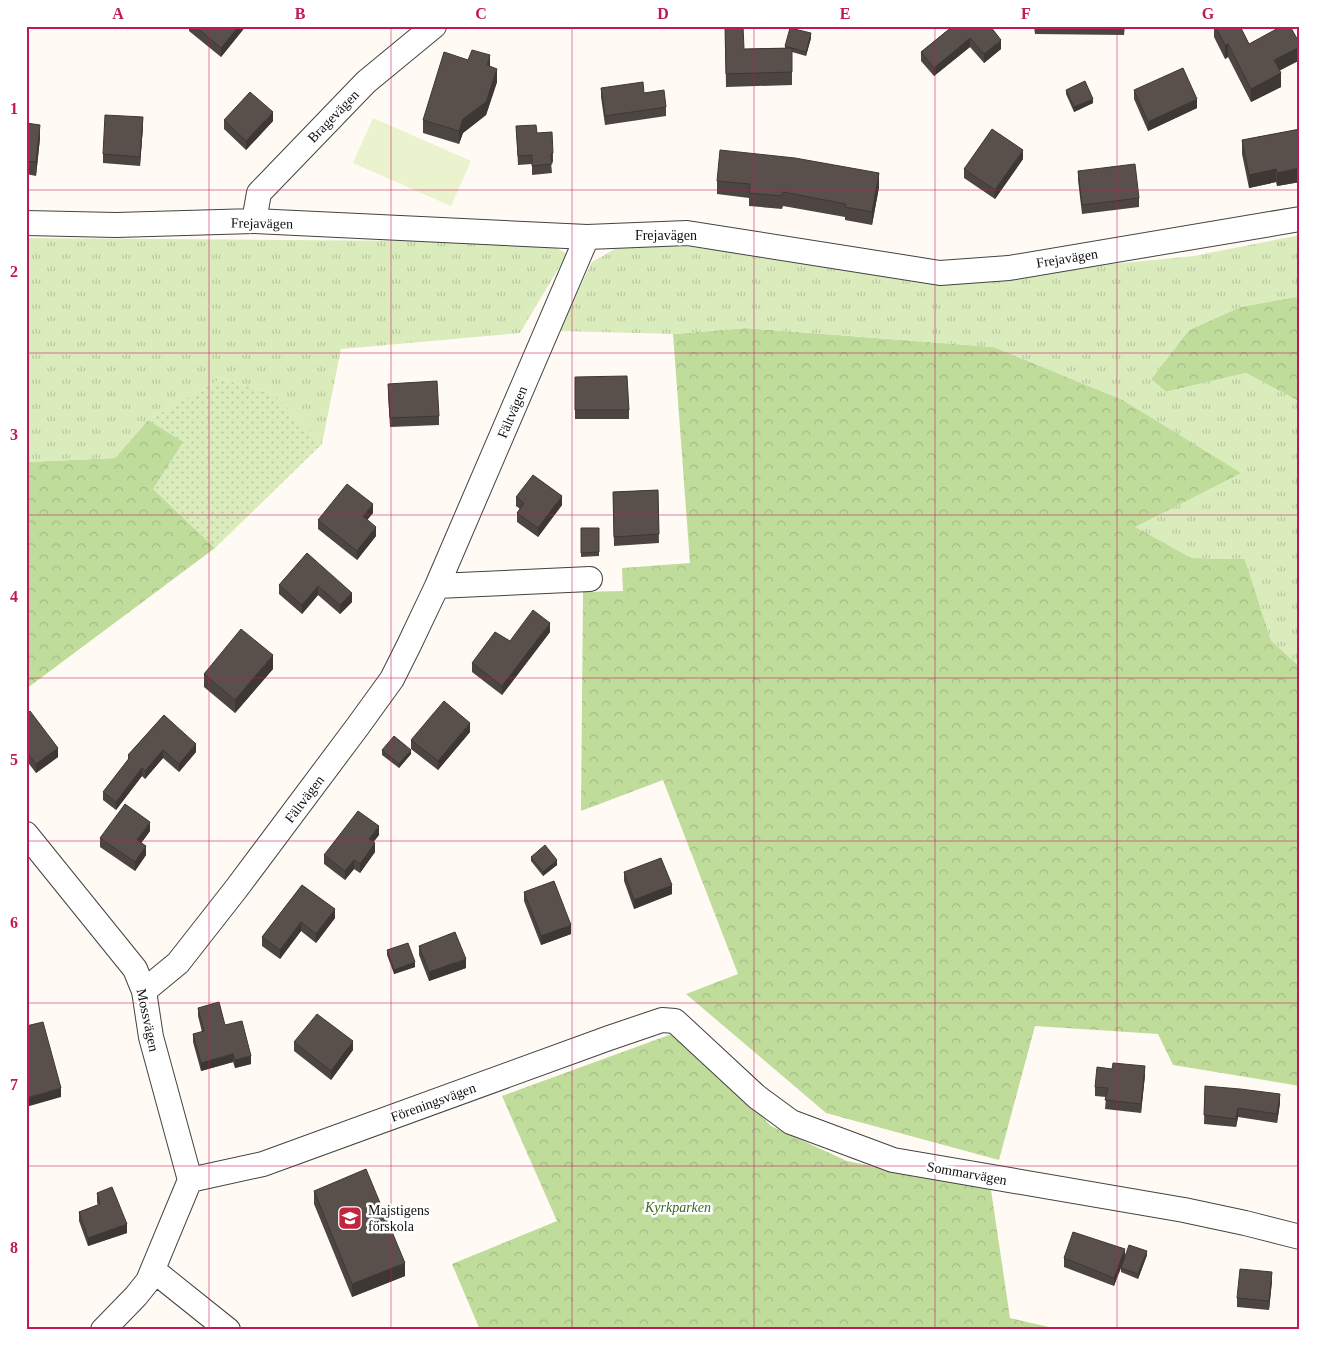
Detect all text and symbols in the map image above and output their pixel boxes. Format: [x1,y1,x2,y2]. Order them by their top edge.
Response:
text: A [112,5,124,22]
text: B [295,5,306,22]
text: C [475,5,487,22]
text: D [657,5,669,22]
text: E [840,5,850,22]
text: F [1021,5,1031,22]
text: G [1202,5,1215,22]
street label: Bragevägen [305,87,362,146]
text: 1 [10,100,18,117]
street label: Frejavägen [231,215,293,232]
street label: Frejavägen [635,228,697,243]
street label: Frejavägen [1035,246,1099,271]
text: 2 [10,263,18,280]
street label: Fältvägen [495,384,530,441]
text: 3 [10,426,18,443]
text: 4 [10,588,18,605]
text: 5 [10,751,18,768]
street label: Fältvägen [282,773,327,826]
text: 6 [10,914,18,931]
street label: Mossvägen [134,987,161,1053]
text: 7 [10,1076,18,1093]
street label: Föreningsvägen [389,1080,478,1125]
street label: Sommarvägen [926,1159,1008,1188]
park label: Kyrkparken [644,1200,711,1215]
place label: Majstigens förskola [368,1203,429,1234]
school or university icon: Majstigens förskola [337,1205,363,1231]
text: 8 [10,1239,18,1256]

